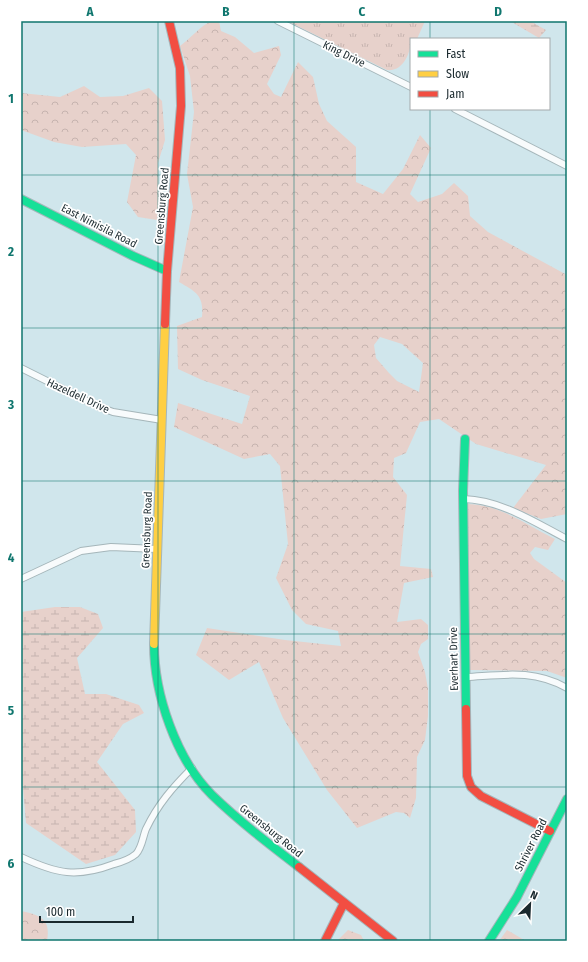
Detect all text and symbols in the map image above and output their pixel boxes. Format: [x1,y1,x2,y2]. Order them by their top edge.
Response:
text: A [85,4,94,19]
text: B [222,4,230,19]
text: C [359,4,366,19]
text: D [494,4,502,19]
street label: King Drive [321,38,367,70]
legend [410,38,550,110]
text: Fast [446,47,465,61]
text: Slow [446,67,469,81]
text: Jam [446,87,464,101]
text: 1 [8,91,14,106]
street label: Greensburg Road [152,167,172,245]
street label: East Nimisila Road [59,201,139,251]
text: 2 [7,244,14,259]
street label: Hazeldell Drive [45,376,111,416]
text: 3 [7,397,14,412]
street label: Greensburg Road [139,491,155,569]
text: 4 [8,550,15,565]
street label: Everhart Drive [447,627,461,691]
text: 5 [8,703,14,718]
street label: Greensburg Road [237,802,305,860]
street label: Shriver Road [512,816,550,874]
text: 6 [8,856,15,871]
north arrow [510,884,550,924]
text: N [528,888,540,903]
scale bar [40,898,133,924]
text: 100 m [46,905,75,919]

